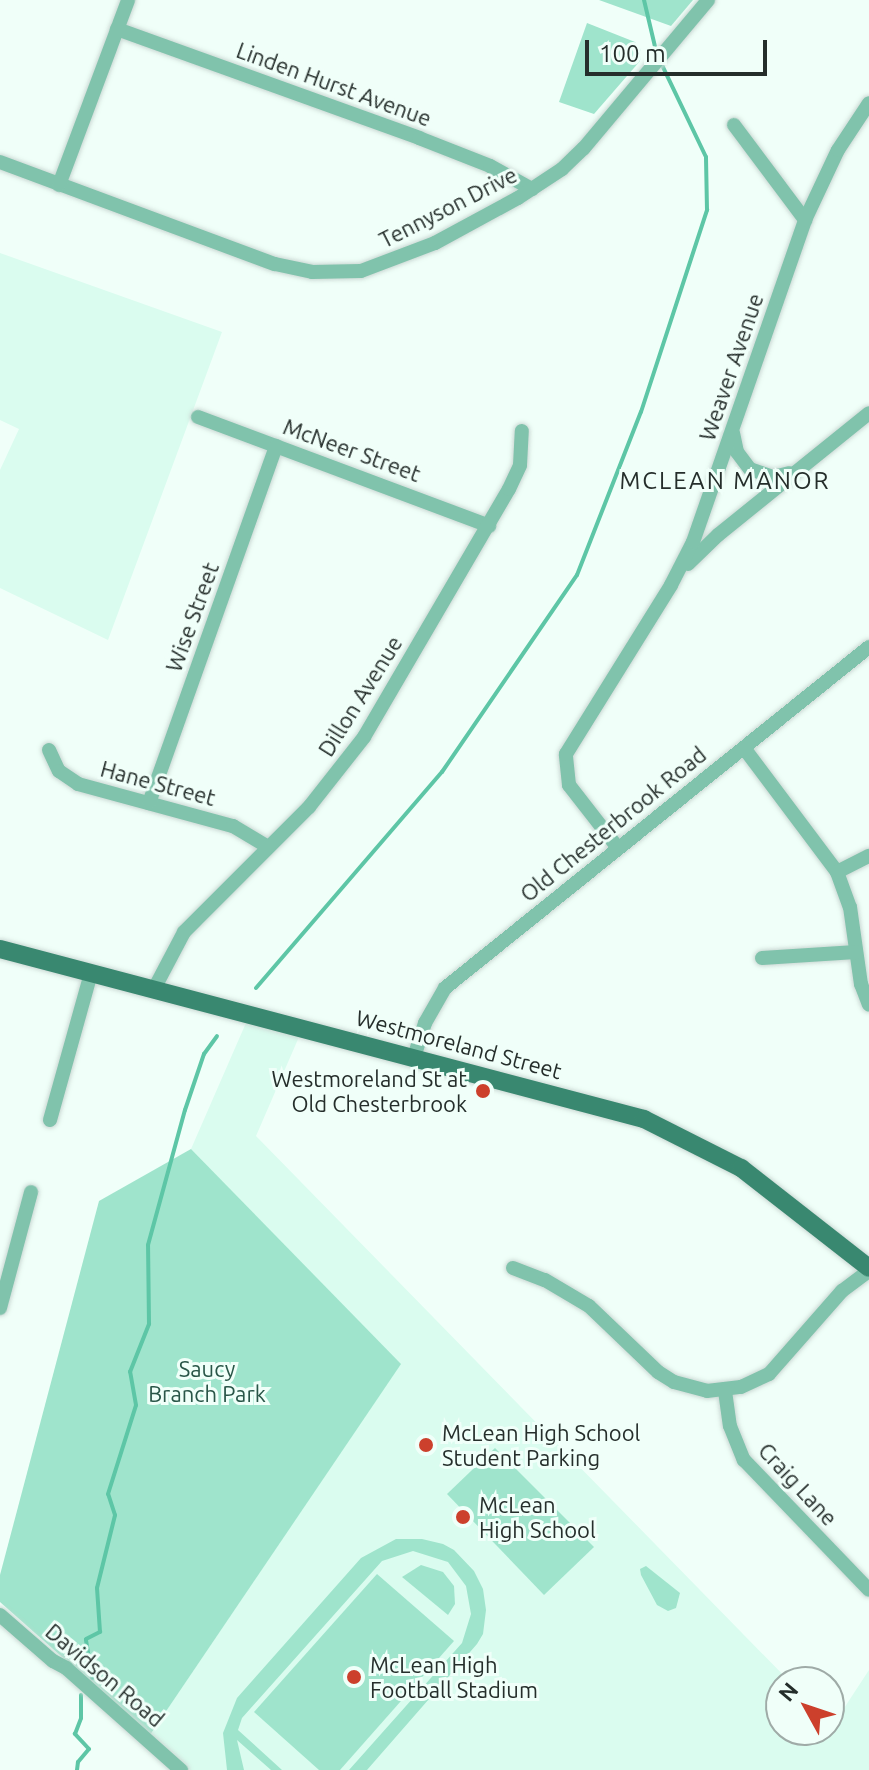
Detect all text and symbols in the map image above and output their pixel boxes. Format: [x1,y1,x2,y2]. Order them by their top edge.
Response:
scale bar [589,24,771,74]
street label: Linden Hurst Avenue [233,36,435,132]
text: 100 m [599,40,666,67]
street label: Tennyson Drive [375,161,521,253]
street label: Weaver Avenue [693,290,769,444]
street label: McNeer Street [280,413,424,487]
district label: MCLEAN MANOR [619,467,831,495]
street label: Wise Street [160,559,224,675]
street label: Dillon Avenue [313,631,407,761]
street label: Old Chesterbrook Road [515,741,711,907]
street label: Hane Street [98,755,218,811]
street label: Westmoreland Street [353,1004,565,1084]
place label: Westmoreland St at Old Chesterbrook [272,1065,467,1116]
marker: Westmoreland St at Old Chesterbrook [474,1082,492,1100]
park label: Saucy Branch Park [148,1355,266,1406]
place label: McLean High School Student Parking [442,1419,640,1470]
marker: McLean High School Student Parking [417,1436,435,1454]
street label: Craig Lane [753,1437,843,1531]
place label: McLean High School [479,1491,596,1542]
marker: McLean High School [454,1508,472,1526]
street label: Davidson Road [40,1618,170,1732]
place label: McLean High Football Stadium [370,1651,538,1702]
north arrow [765,1666,845,1746]
marker: McLean High Football Stadium [345,1668,363,1686]
text: N [773,1677,803,1706]

